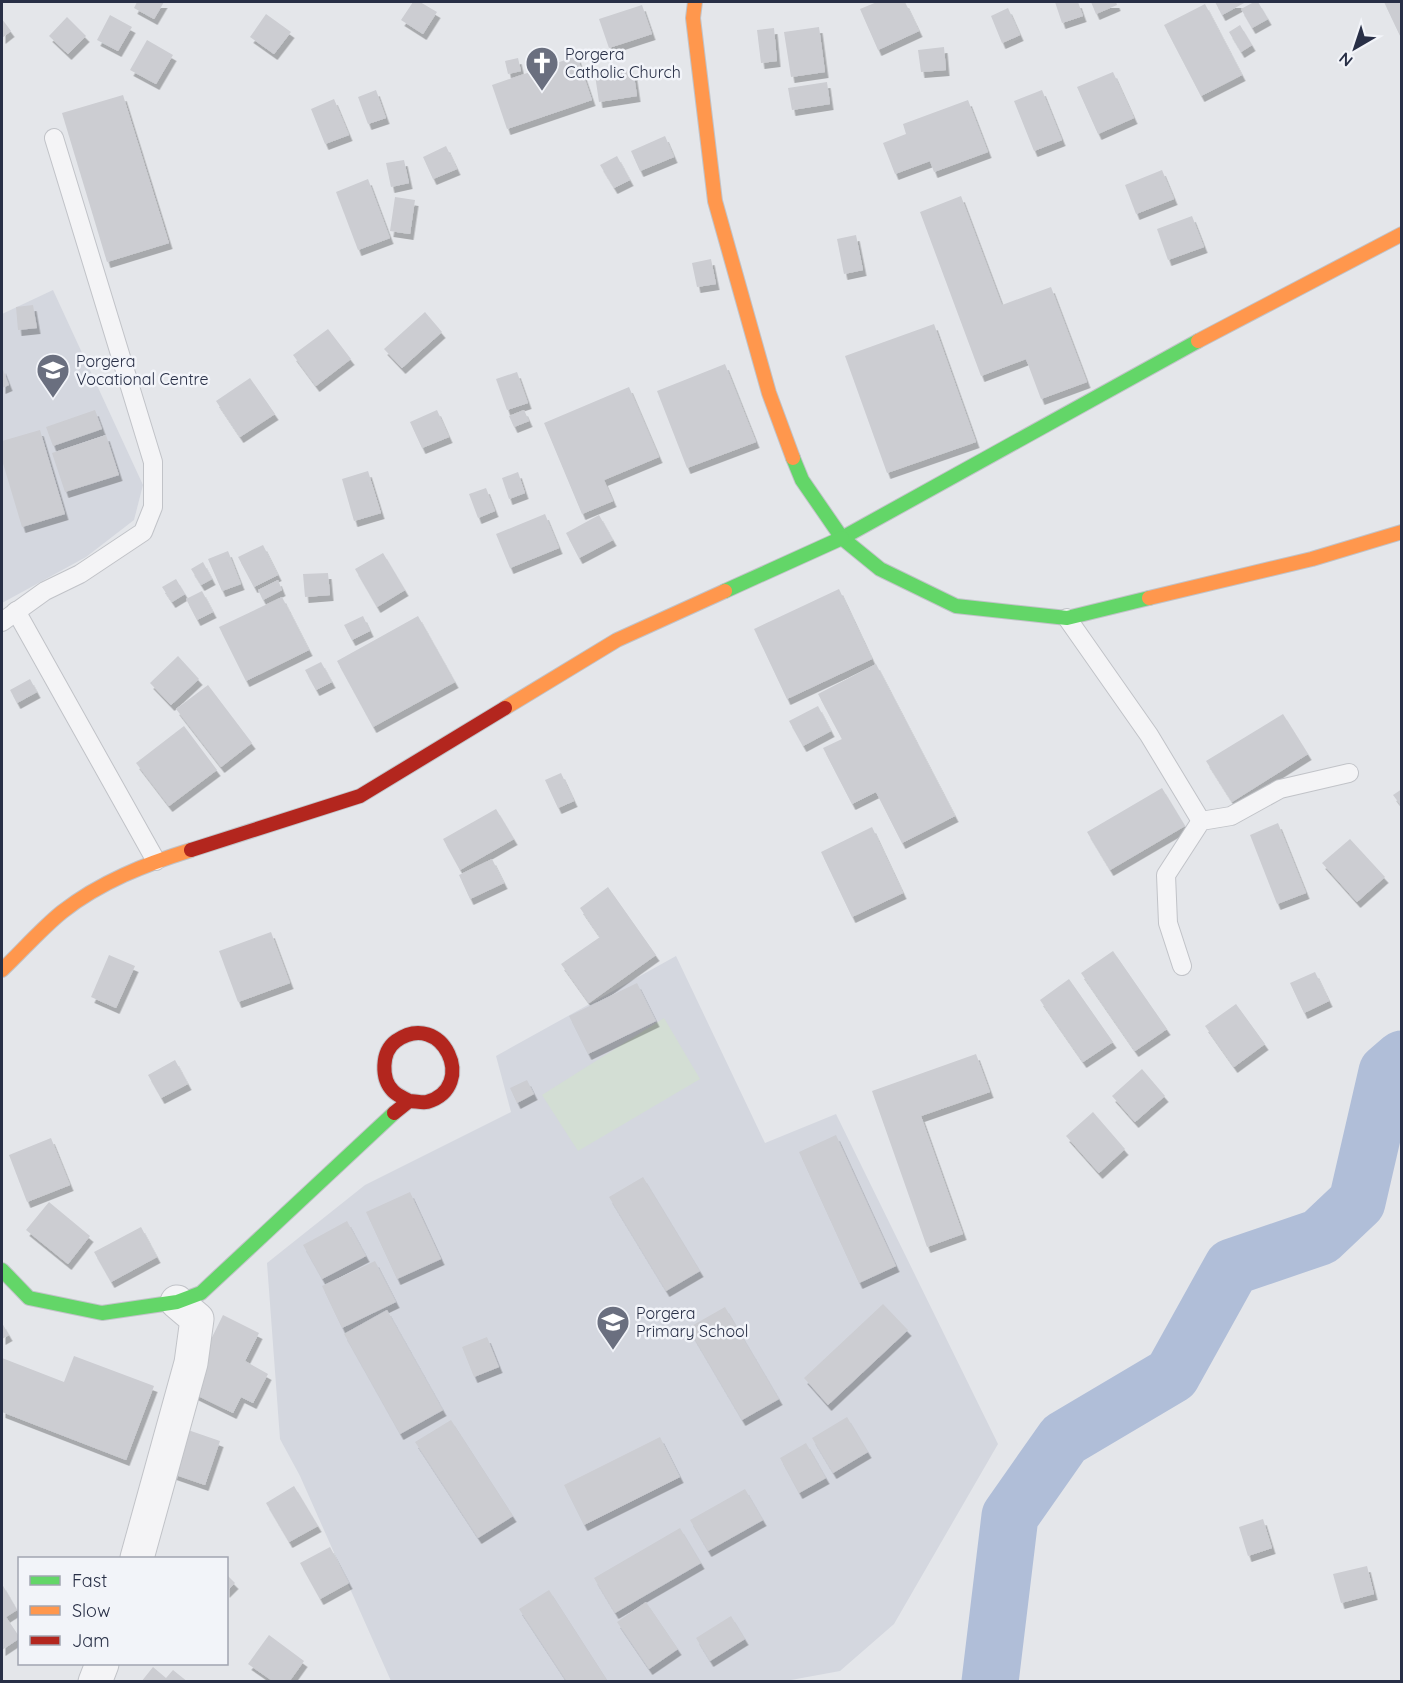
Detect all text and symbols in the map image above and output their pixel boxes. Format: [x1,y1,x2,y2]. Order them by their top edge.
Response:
north arrow [1325,18,1385,78]
place label: Porgera Catholic Church [565,44,681,82]
church icon: Porgera Catholic Church [524,45,560,92]
text: N [1335,48,1356,71]
place label: Porgera Vocational Centre [76,351,208,389]
school or university icon: Porgera Vocational Centre [35,352,71,399]
place label: Porgera Primary School [636,1303,748,1341]
school or university icon: Porgera Primary School [595,1304,631,1351]
legend [18,1557,228,1665]
text: Fast [72,1569,107,1592]
text: Slow [72,1599,110,1622]
text: Jam [72,1629,110,1652]

